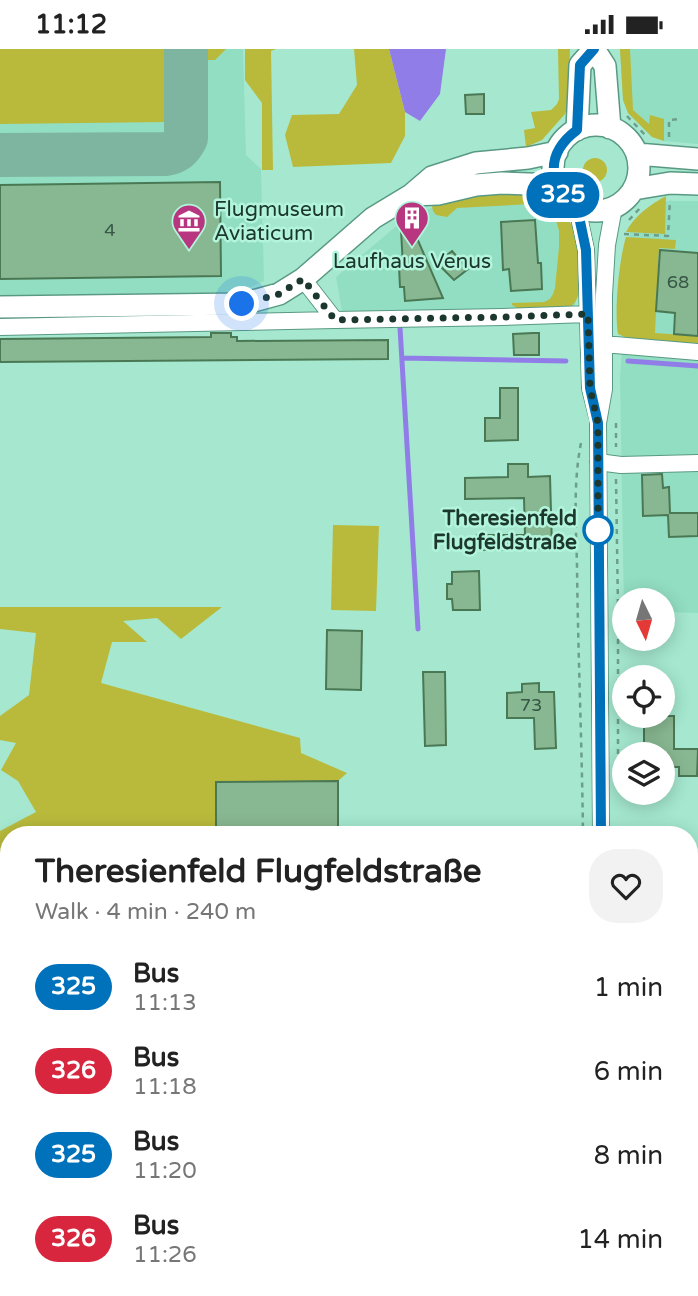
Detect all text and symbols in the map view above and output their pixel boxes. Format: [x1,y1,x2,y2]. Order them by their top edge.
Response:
text: 11:12 [35,9,107,40]
line badge: 325 [523,172,603,218]
text: 325 [540,180,586,209]
place label: Flugmuseum Aviaticum [214,197,344,246]
building icon: Laufhaus Venus [393,199,431,248]
museum icon: Flugmuseum Aviaticum [170,202,208,251]
house number: 4 [104,219,116,241]
place label: Laufhaus Venus [333,249,491,274]
house number: 68 [667,271,689,293]
your location [224,286,259,321]
place label: Theresienfeld Flugfeldstraße [433,506,577,555]
marker: Theresienfeld Flugfeldstraße [583,515,613,545]
north arrow [612,588,676,651]
map controls [612,588,675,805]
button: locate [612,665,675,728]
house number: 73 [520,694,542,716]
button: layers [612,742,675,805]
button: heart [589,849,663,923]
text: Theresienfeld Flugfeldstraße [35,852,481,891]
text: Walk · 4 min · 240 m [35,898,256,926]
text: Bus [133,958,179,989]
text: 325 [51,972,96,1001]
text: 1 min [594,972,663,1003]
text: 11:13 [133,989,197,1017]
text: Bus [133,1042,179,1073]
text: 326 [51,1056,96,1085]
text: 6 min [594,1056,663,1087]
text: 11:18 [133,1073,197,1101]
text: Bus [133,1126,179,1157]
text: 325 [51,1140,96,1169]
text: 8 min [594,1140,663,1171]
text: 11:20 [133,1157,197,1185]
text: Bus [133,1210,179,1241]
text: 326 [51,1224,96,1253]
text: 14 min [577,1224,663,1255]
text: 11:26 [133,1241,197,1269]

